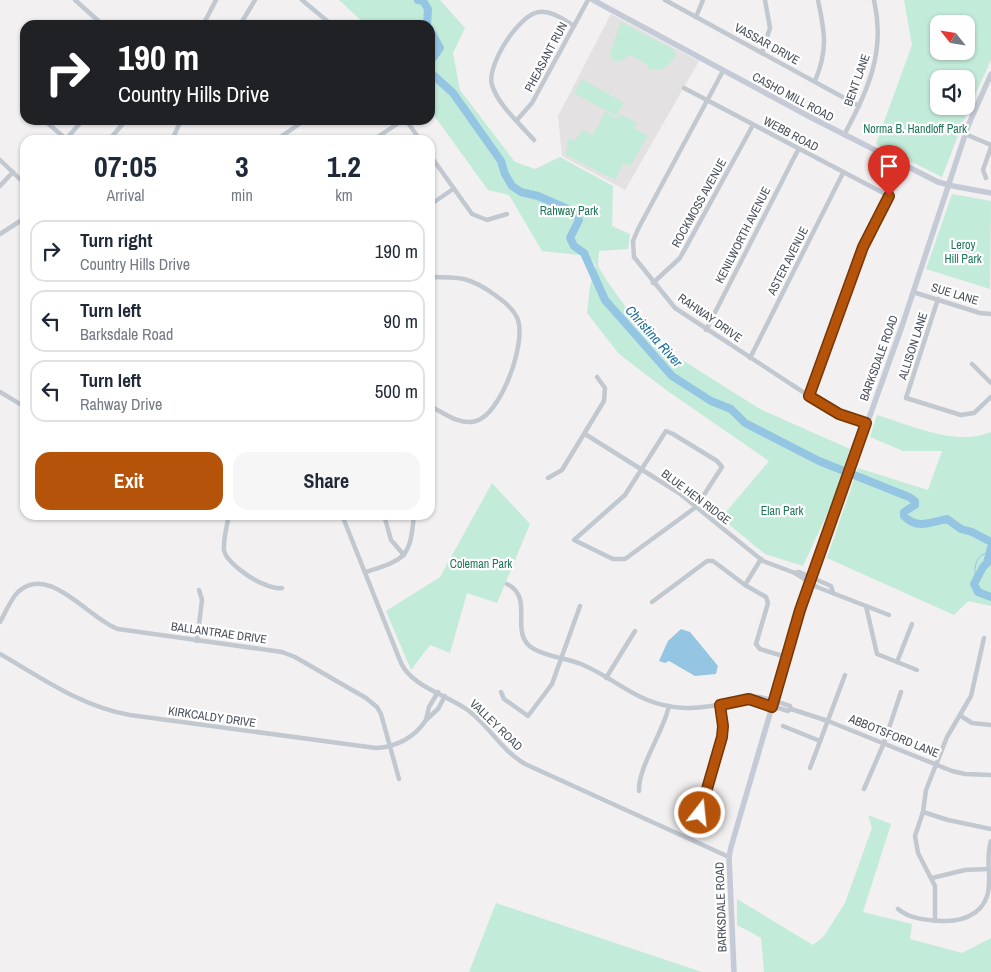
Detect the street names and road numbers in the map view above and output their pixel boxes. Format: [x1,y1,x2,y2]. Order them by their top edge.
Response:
street label: PHEASANT RUN [521,19,571,95]
street label: VASSAR DRIVE [732,20,802,68]
street label: BENT LANE [840,52,874,108]
street label: CASHO MILL ROAD [749,69,837,125]
street label: WEBB ROAD [761,113,821,155]
street label: ROCKMOSS AVENUE [668,156,730,250]
street label: KENILWORTH AVENUE [712,184,774,286]
street label: ASTER AVENUE [763,224,812,299]
street label: SUE LANE [929,279,981,309]
street label: RAHWAY DRIVE [675,290,745,346]
street label: ALLISON LANE [894,310,931,383]
street label: BARKSDALE ROAD [856,313,902,403]
street label: BLUE HEN RIDGE [658,466,734,528]
street label: BALLANTRAE DRIVE [170,618,268,648]
street label: VALLEY ROAD [466,696,526,754]
street label: KIRKCALDY DRIVE [167,703,257,731]
street label: ABBOTSFORD LANE [845,710,942,761]
street label: BARKSDALE ROAD [711,862,731,952]

